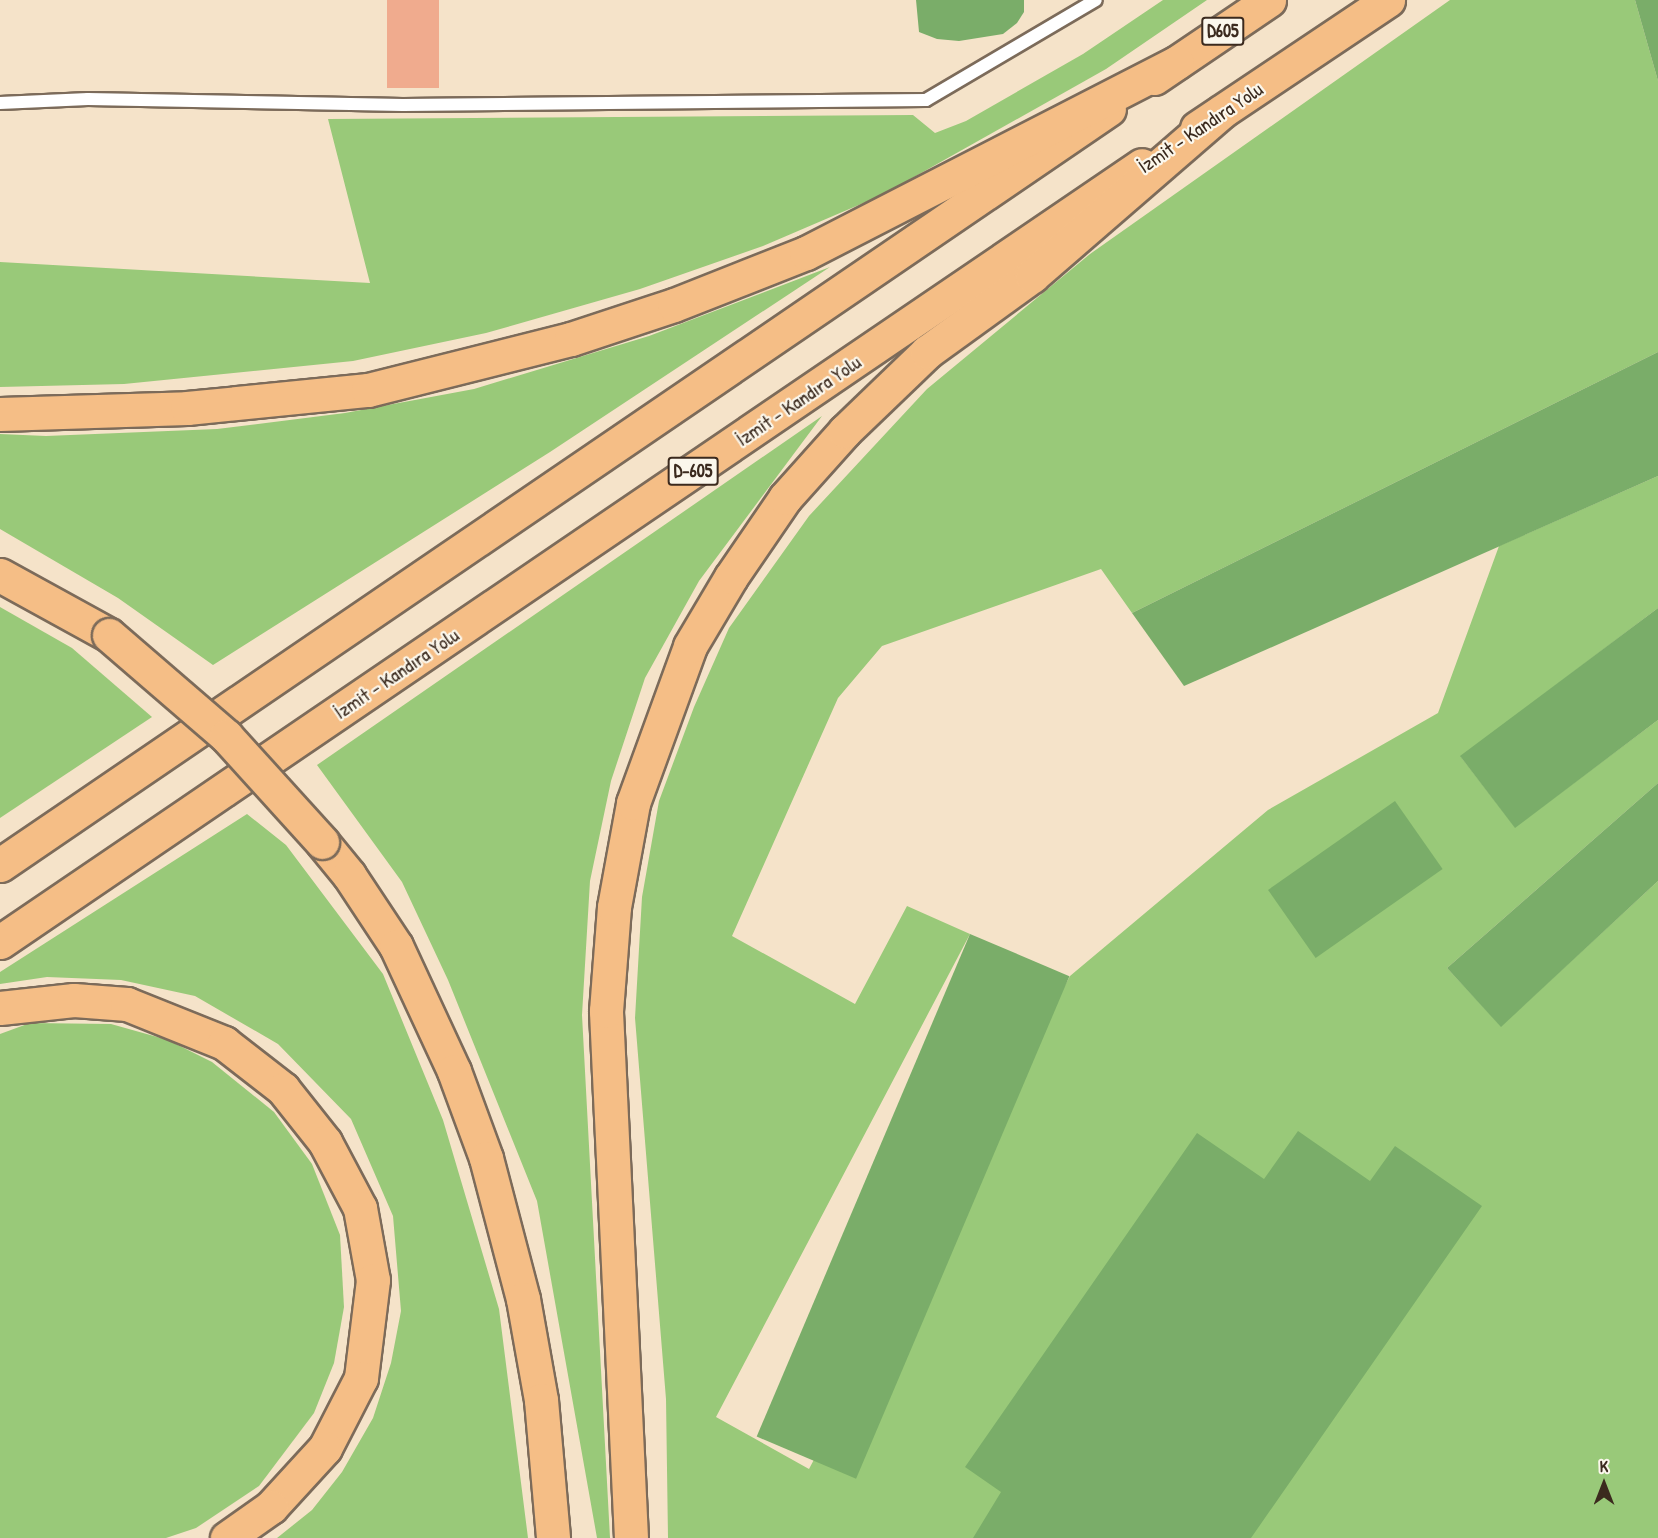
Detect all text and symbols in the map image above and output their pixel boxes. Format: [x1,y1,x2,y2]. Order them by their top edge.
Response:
road number: D605 [1200,16,1246,46]
street label: İzmit - Kandıra Yolu [1133,76,1267,178]
street label: İzmit - Kandıra Yolu [731,349,865,451]
road number: D-605 [668,456,718,486]
street label: İzmit - Kandıra Yolu [329,622,463,724]
north arrow [1574,1454,1634,1514]
text: K [1600,1455,1608,1477]

